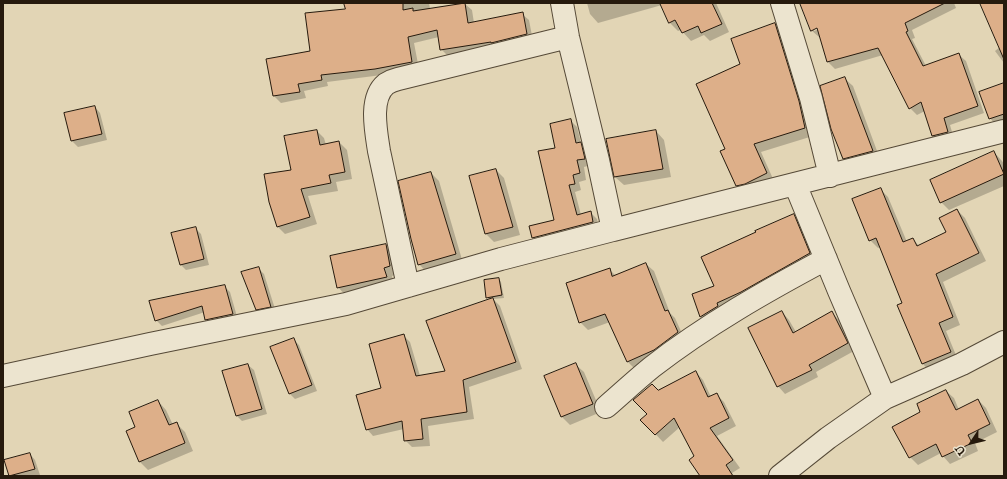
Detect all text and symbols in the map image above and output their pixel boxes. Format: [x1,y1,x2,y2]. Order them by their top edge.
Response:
north arrow [951,423,991,463]
text: U [953,442,970,458]

